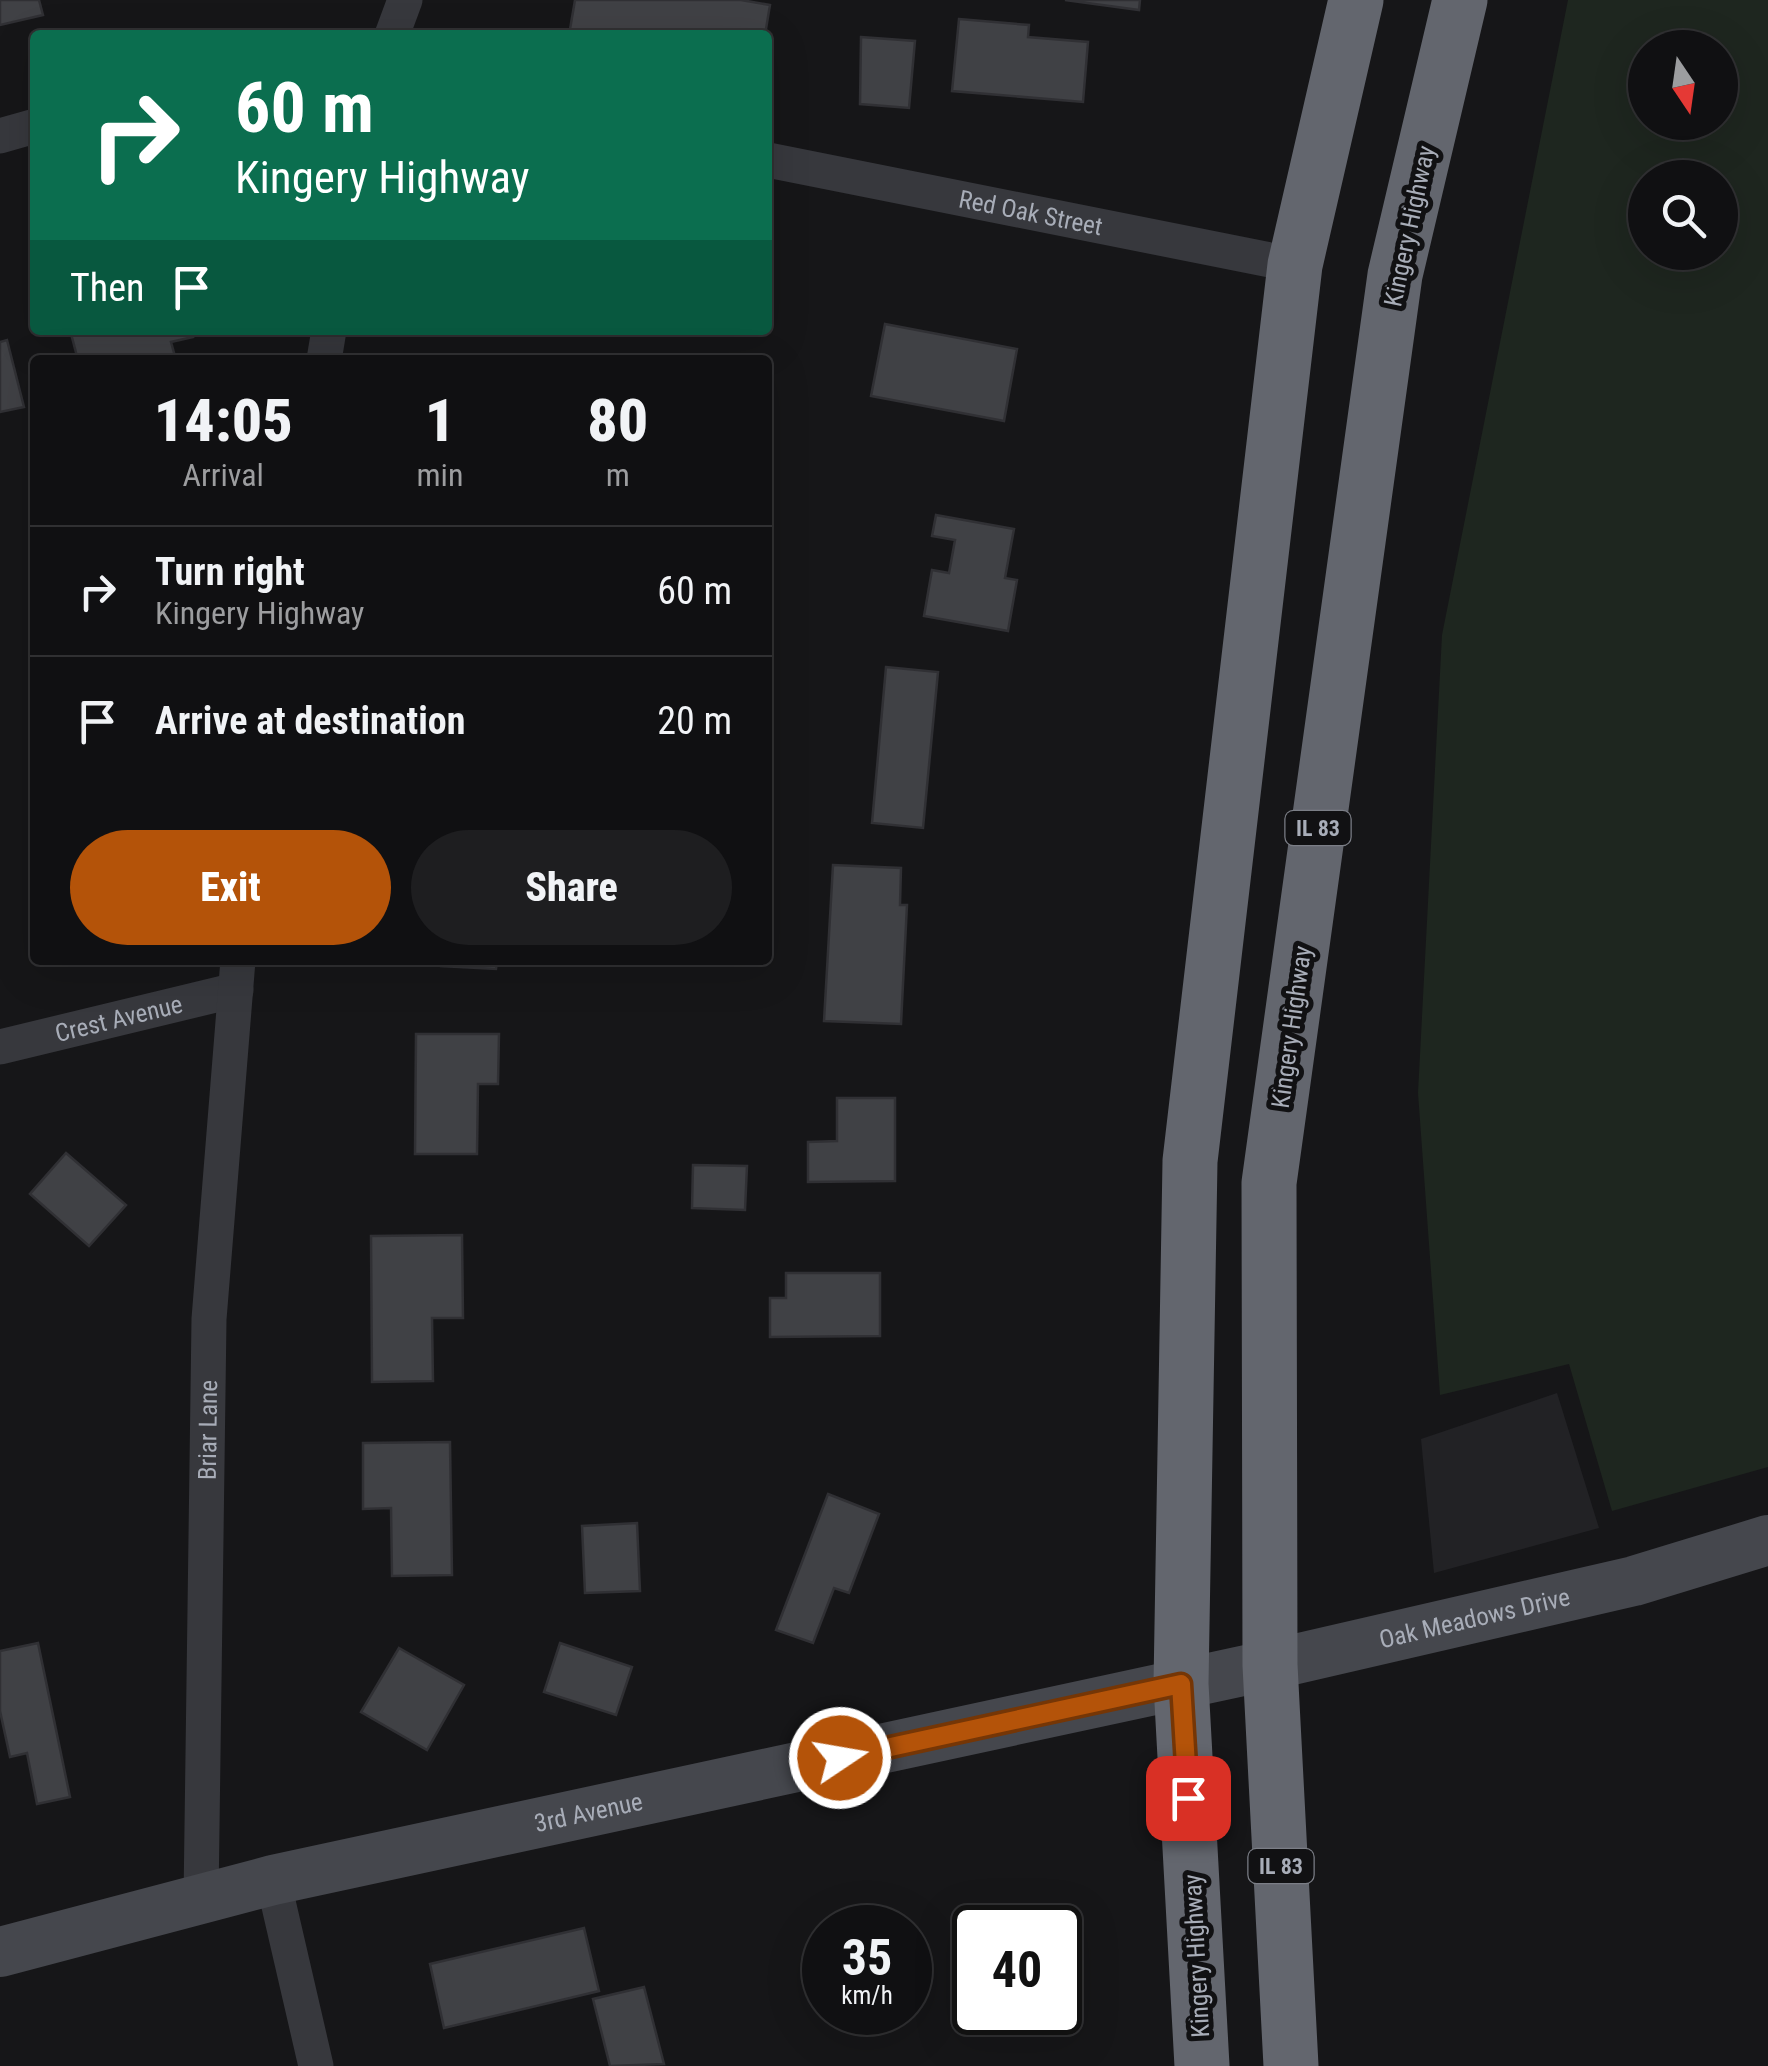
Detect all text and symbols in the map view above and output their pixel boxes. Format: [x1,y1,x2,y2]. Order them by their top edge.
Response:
north arrow [1628,30,1738,140]
map controls [1628,30,1738,270]
text: 60 m [235,67,374,149]
icon: right [70,70,200,200]
street label: Kingery Highway [1378,143,1441,309]
text: Kingery Highway [235,151,530,204]
button: search [1628,160,1738,270]
street label: Red Oak Street [956,184,1105,241]
icon: arrive [164,260,219,315]
text: Then [70,266,144,310]
text: 14:05 [154,385,293,456]
text: 1 [425,385,455,456]
text: 80 [587,385,648,456]
text: Arrival [183,456,264,494]
text: min [417,456,463,494]
text: m [606,456,630,494]
text: Turn right [155,550,305,594]
icon: right [70,564,125,619]
text: 60 m [657,569,732,613]
text: Kingery Highway [155,594,364,632]
icon: arrive [70,694,125,749]
text: Arrive at destination [155,699,465,743]
text: 20 m [657,699,732,743]
road number: IL 83 [1286,811,1350,845]
button: Exit [70,830,391,945]
button: Share [411,830,732,945]
street label: Kingery Highway [1266,944,1317,1110]
street label: Crest Avenue [52,990,185,1048]
street label: Briar Lane [193,1380,223,1480]
street label: Oak Meadows Drive [1376,1582,1573,1654]
position arrow [788,1706,892,1810]
pin [1146,1756,1231,1841]
icon: arrive [1161,1771,1216,1826]
street label: 3rd Avenue [532,1787,645,1838]
road number: IL 83 [1248,1849,1314,1883]
street label: Kingery Highway [1178,1874,1215,2038]
speed limit sign: 40 [952,1905,1082,2035]
text: 35 [842,1929,892,1987]
text: km/h [841,1981,893,2010]

